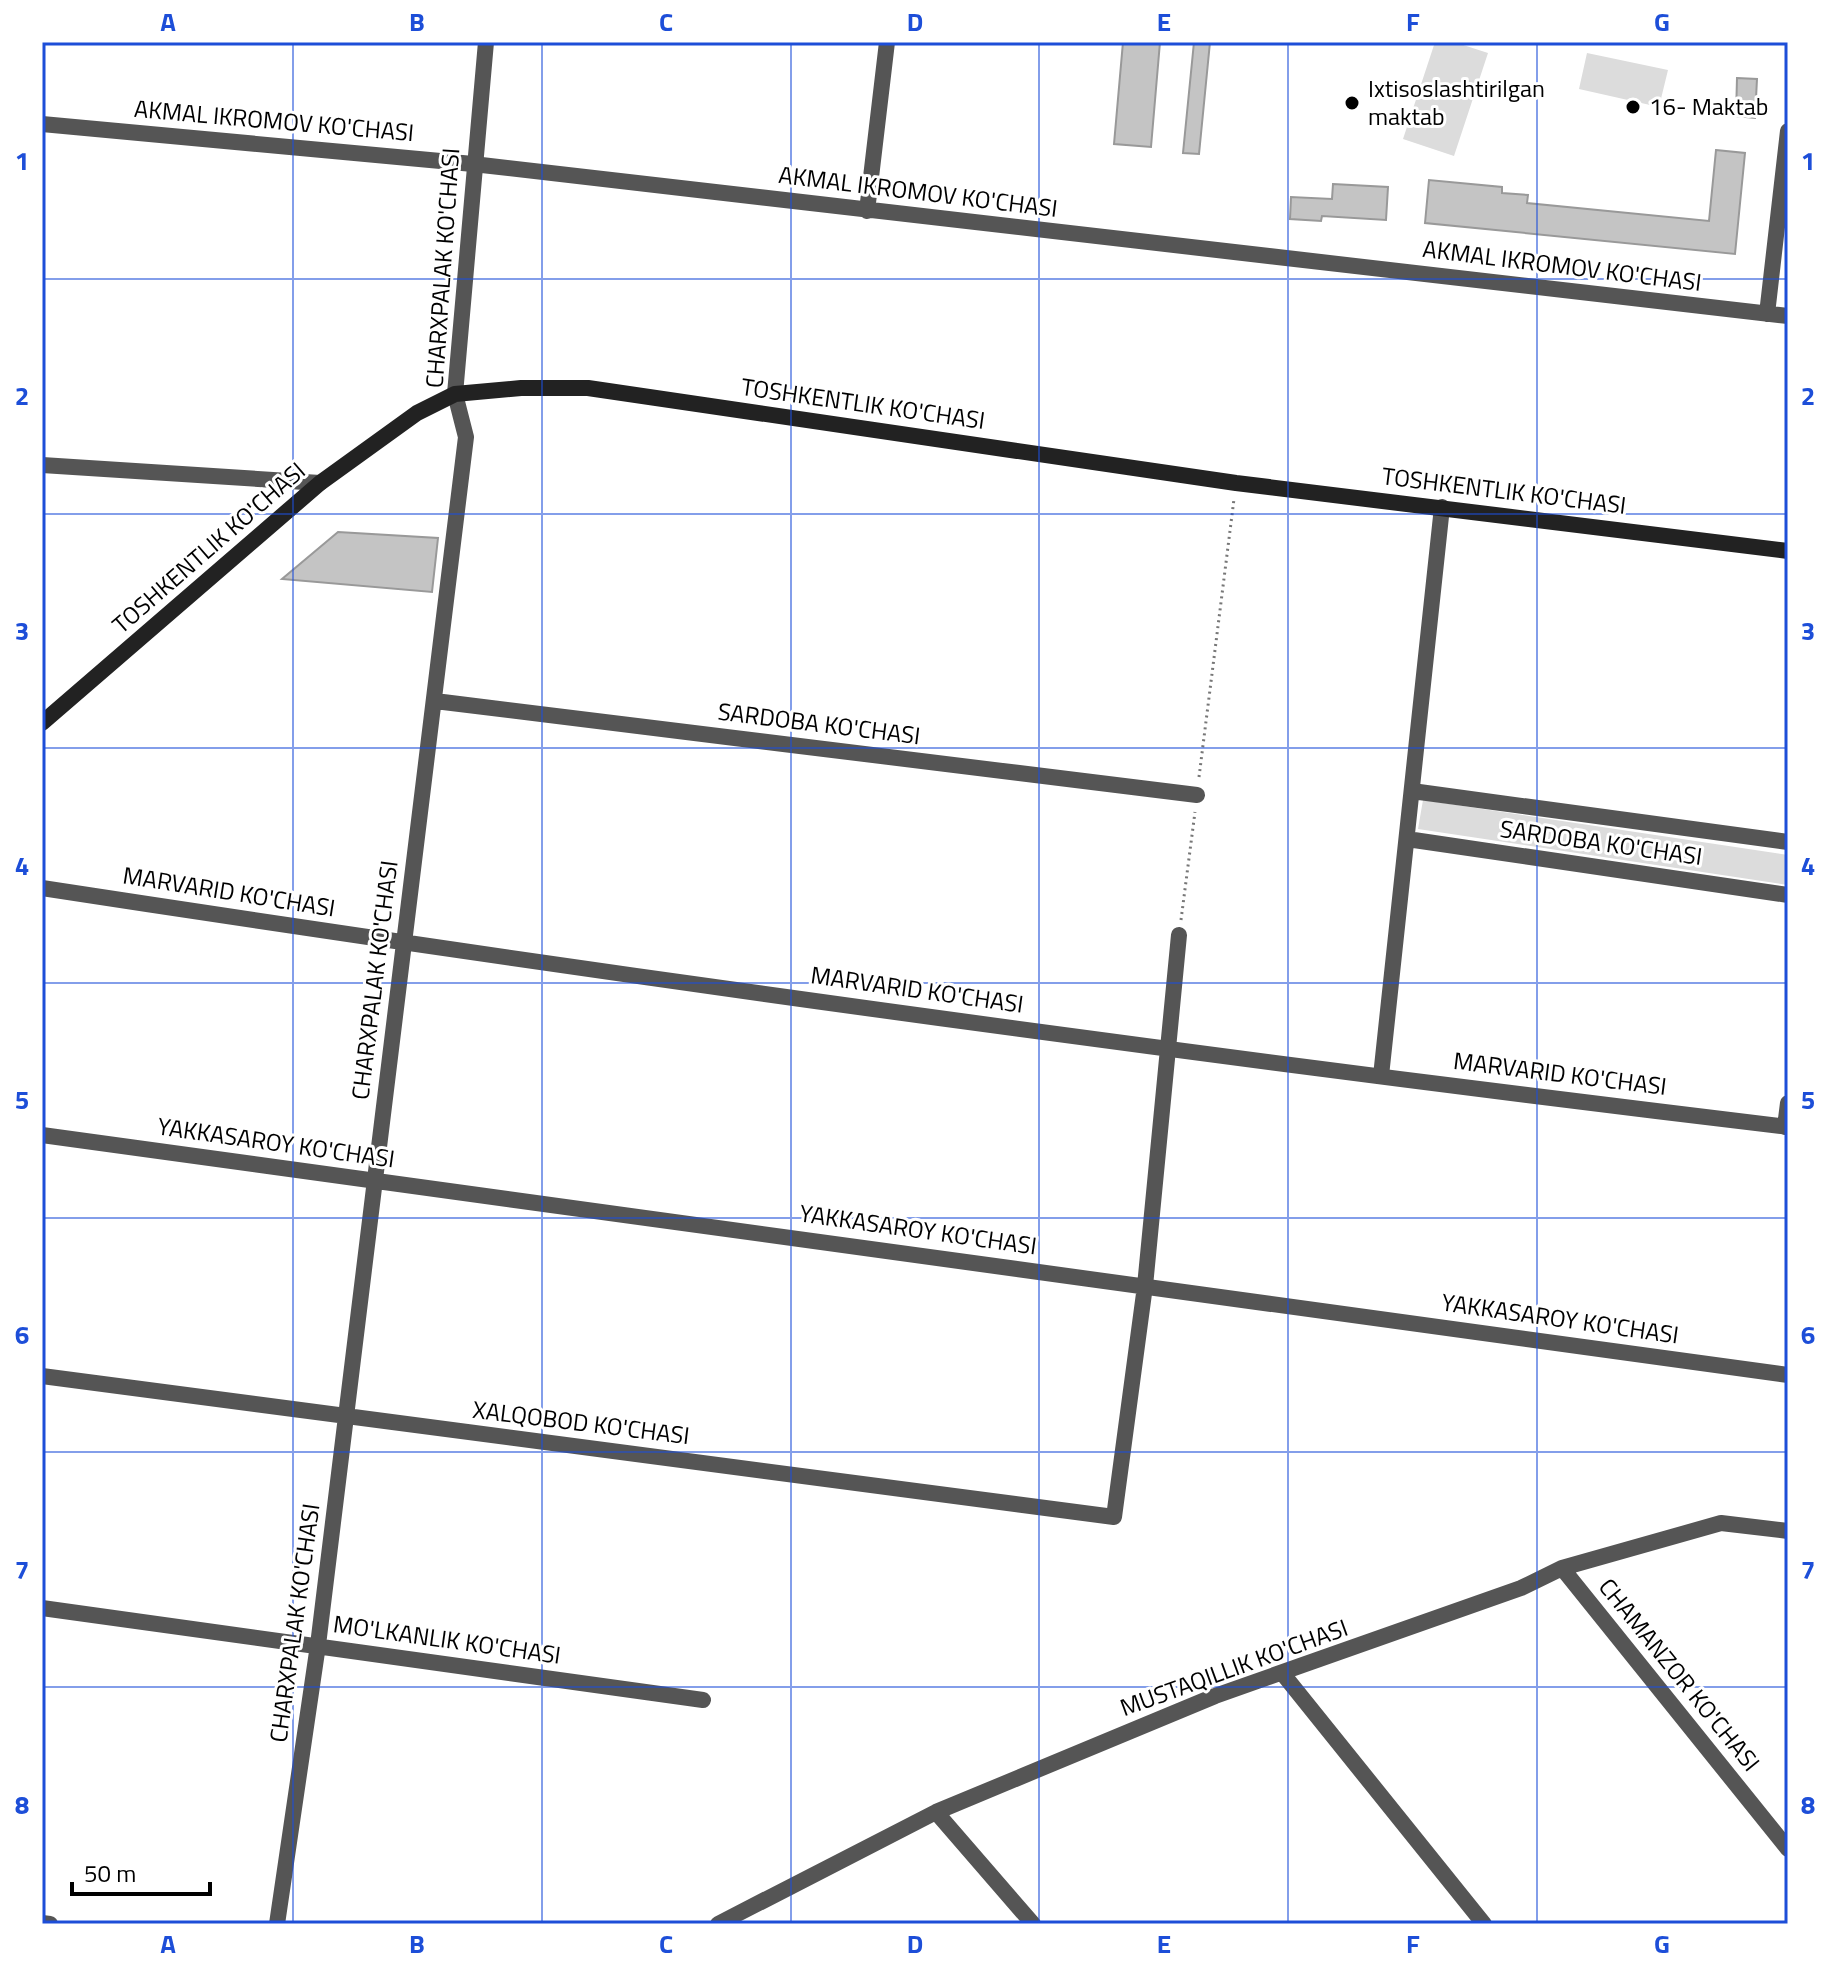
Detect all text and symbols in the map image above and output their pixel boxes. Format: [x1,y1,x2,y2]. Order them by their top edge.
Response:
text: A [160,2,176,41]
text: B [409,2,425,41]
text: C [659,2,673,41]
text: D [907,2,923,41]
text: E [1157,2,1171,41]
text: F [1406,2,1420,41]
text: G [1654,2,1670,41]
place label: Ixtisoslashtirilgan maktab [1368,70,1545,134]
place label: 16- Maktab [1649,88,1768,124]
street label: AKMAL IKROMOV KO'CHASI [133,90,415,150]
marker: Ixtisoslashtirilgan maktab [1343,94,1361,112]
marker: 16- Maktab [1624,98,1642,116]
text: 1 [15,141,29,180]
text: 1 [1801,141,1815,180]
street label: CHARXPALAK KO'CHASI [416,147,468,389]
street label: AKMAL IKROMOV KO'CHASI [777,156,1060,226]
street label: AKMAL IKROMOV KO'CHASI [1421,230,1704,300]
street label: TOSHKENTLIK KO'CHASI [739,368,987,438]
text: 2 [15,376,29,415]
text: 2 [1801,376,1815,415]
street label: TOSHKENTLIK KO'CHASI [104,453,313,641]
street label: TOSHKENTLIK KO'CHASI [1380,457,1628,523]
text: 3 [15,611,29,650]
text: 3 [1801,611,1815,650]
street label: SARDOBA KO'CHASI [716,693,922,753]
street label: SARDOBA KO'CHASI [1498,810,1704,874]
text: 4 [15,846,29,885]
text: 4 [1801,846,1815,885]
street label: MARVARID KO'CHASI [120,856,338,926]
street label: CHARXPALAK KO'CHASI [341,858,407,1102]
street label: MARVARID KO'CHASI [808,956,1026,1022]
street label: MARVARID KO'CHASI [1452,1042,1669,1104]
text: 5 [15,1080,29,1119]
text: 5 [1801,1080,1815,1119]
street label: YAKKASAROY KO'CHASI [155,1108,397,1176]
street label: YAKKASAROY KO'CHASI [797,1195,1039,1263]
street label: YAKKASAROY KO'CHASI [1439,1284,1681,1352]
text: 6 [15,1315,29,1354]
text: 6 [1801,1315,1815,1354]
street label: XALQOBOD KO'CHASI [471,1391,692,1453]
street label: CHARXPALAK KO'CHASI [259,1501,329,1745]
text: 7 [15,1550,29,1589]
text: 7 [1801,1550,1815,1589]
street label: CHAMANZOR KO'CHASI [1590,1570,1769,1779]
street label: MO'LKANLIK KO'CHASI [331,1605,563,1673]
street label: MUSTAQILLIK KO'CHASI [1115,1609,1353,1725]
text: 8 [15,1785,29,1824]
text: 8 [1801,1785,1815,1824]
scale bar [72,1846,210,1896]
text: 50 m [84,1855,136,1891]
text: A [160,1924,176,1963]
text: B [409,1924,425,1963]
text: C [659,1924,673,1963]
text: D [907,1924,923,1963]
text: E [1157,1924,1171,1963]
text: F [1406,1924,1420,1963]
text: G [1654,1924,1670,1963]

